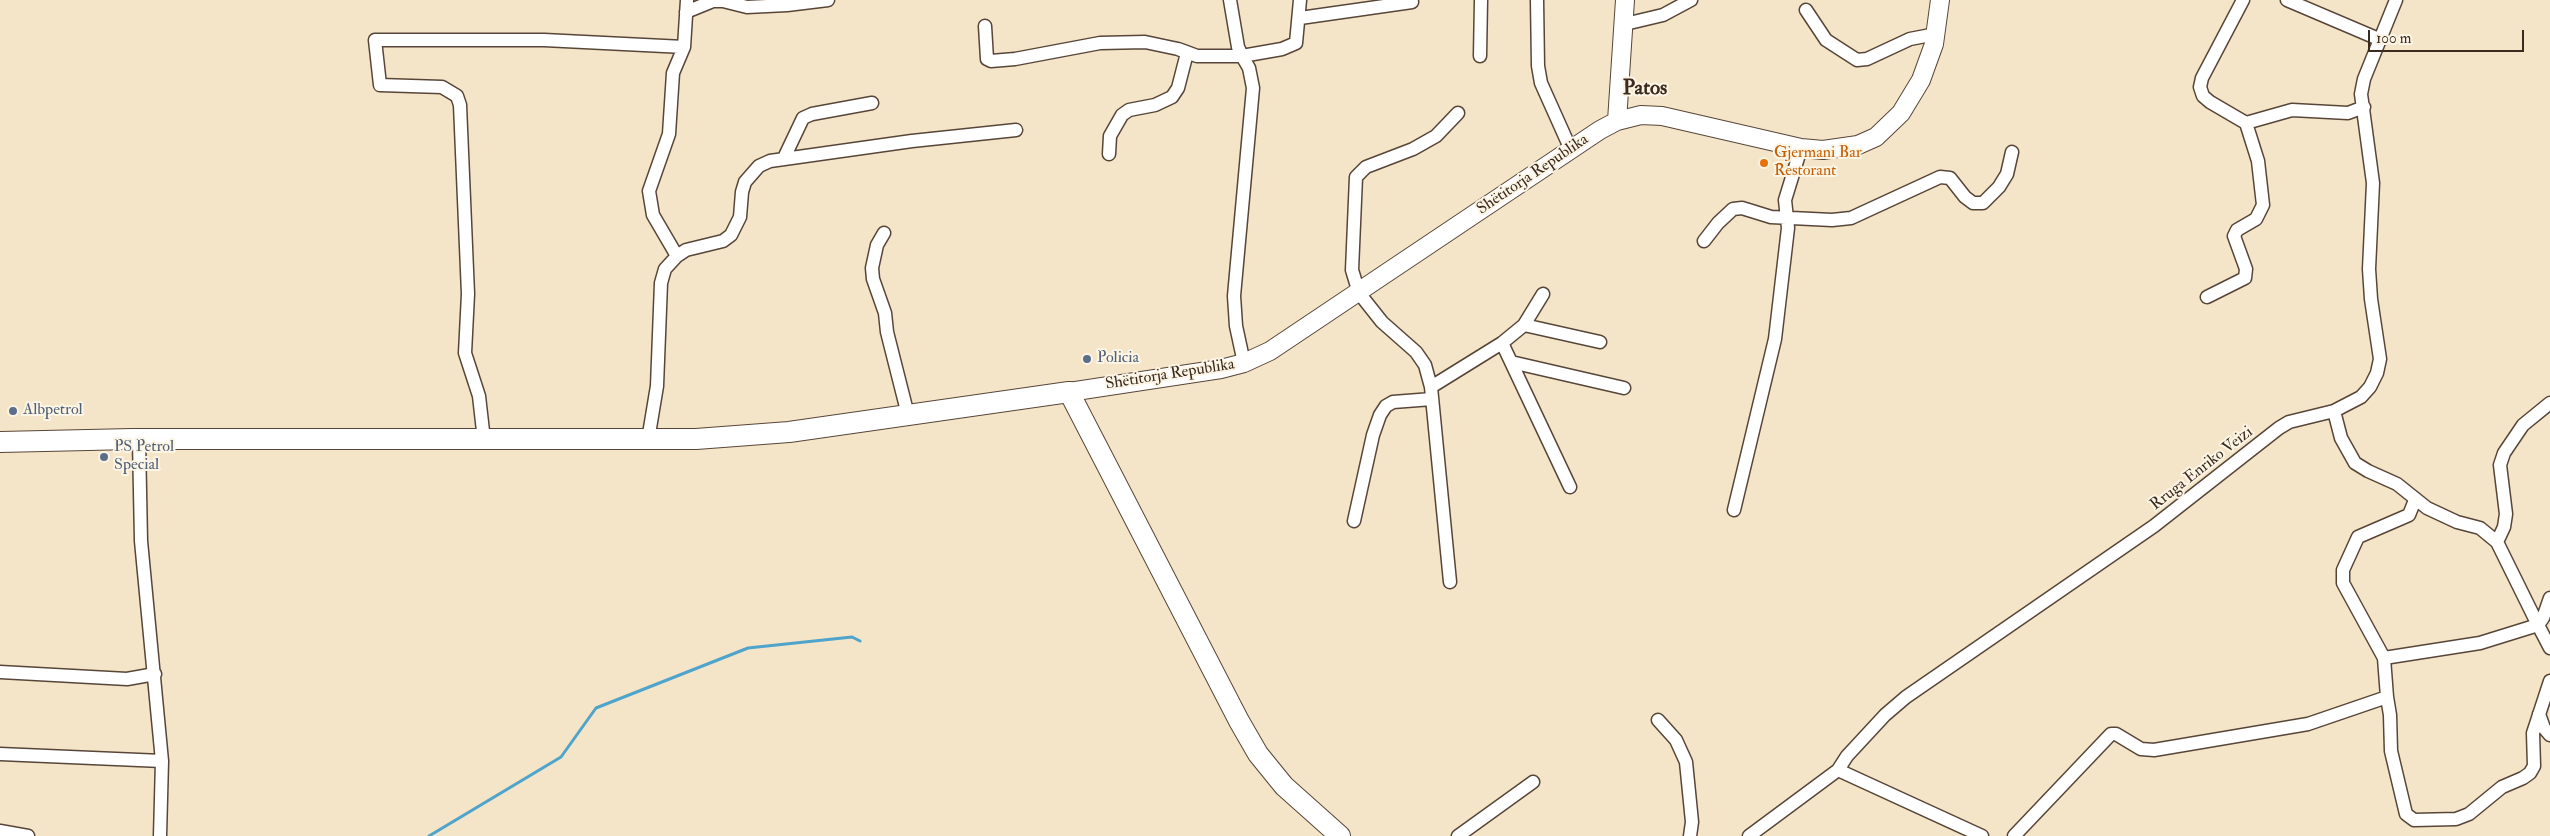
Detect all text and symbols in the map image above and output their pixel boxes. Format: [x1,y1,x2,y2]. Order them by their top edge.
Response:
scale bar [2370,20,2526,52]
text: 100 m [2376,29,2411,48]
district label: Patos [1623,76,1667,102]
street label: Shëtitorja Republika [1474,131,1592,219]
place label: Gjermani Bar Restorant [1774,144,1862,182]
marker: Gjermani Bar Restorant [1758,157,1770,169]
place label: Policia [1097,349,1139,369]
marker: Policia [1081,353,1093,365]
street label: Shëtitorja Republika [1104,355,1236,395]
place label: Albpetrol [23,401,83,421]
marker: Albpetrol [7,405,19,417]
street label: Rruga Enriko Veizi [2147,423,2257,515]
place label: PS Petrol Special [114,438,174,476]
marker: PS Petrol Special [98,451,110,463]

